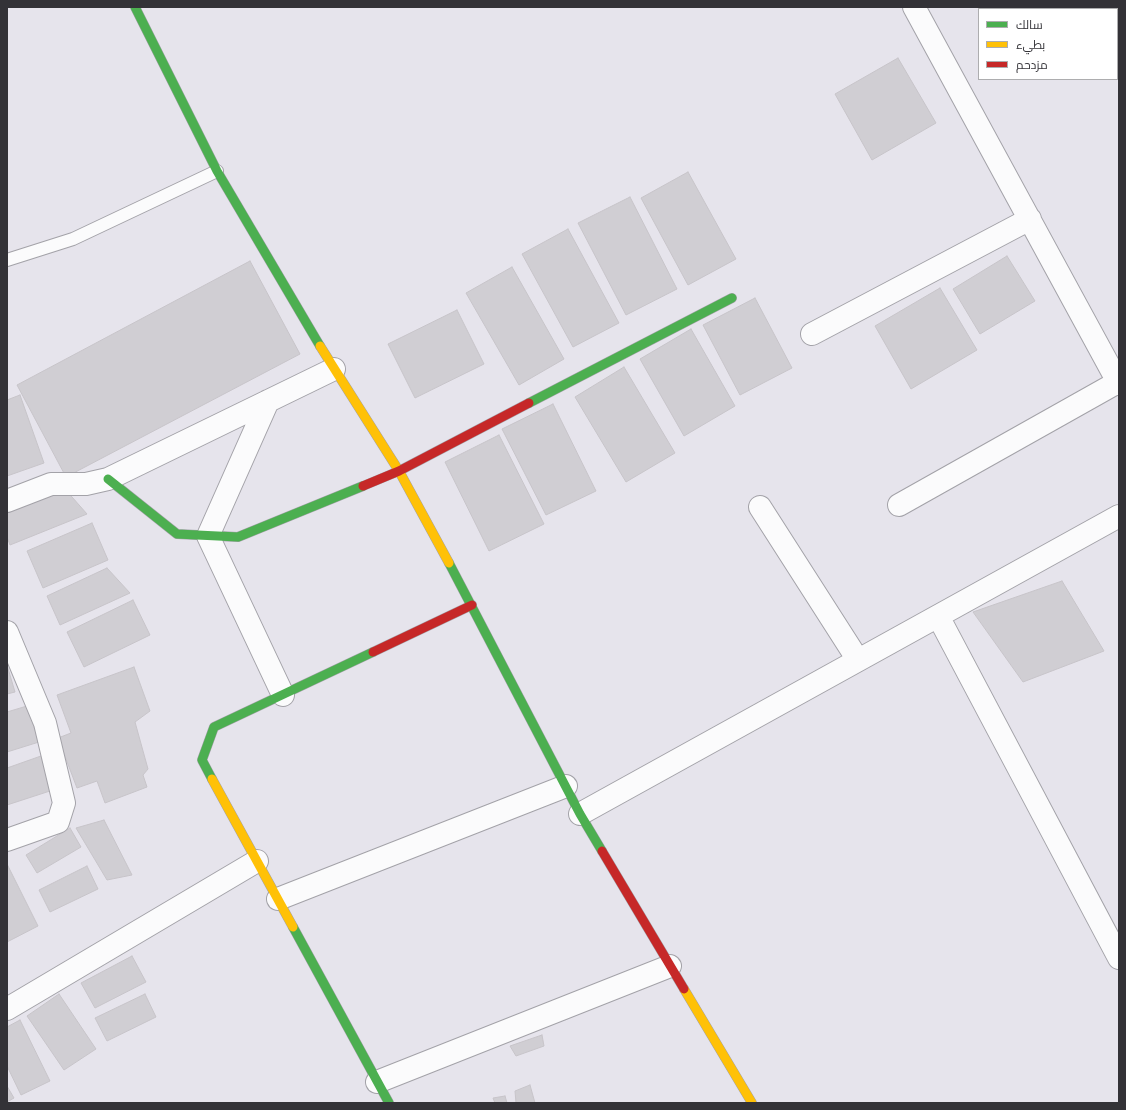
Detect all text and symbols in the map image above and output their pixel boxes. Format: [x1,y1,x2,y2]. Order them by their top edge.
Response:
legend [978,8,1118,80]
text: سالك [1016,17,1043,32]
text: بطيء [1016,37,1045,52]
text: مزدحم [1016,57,1048,72]

